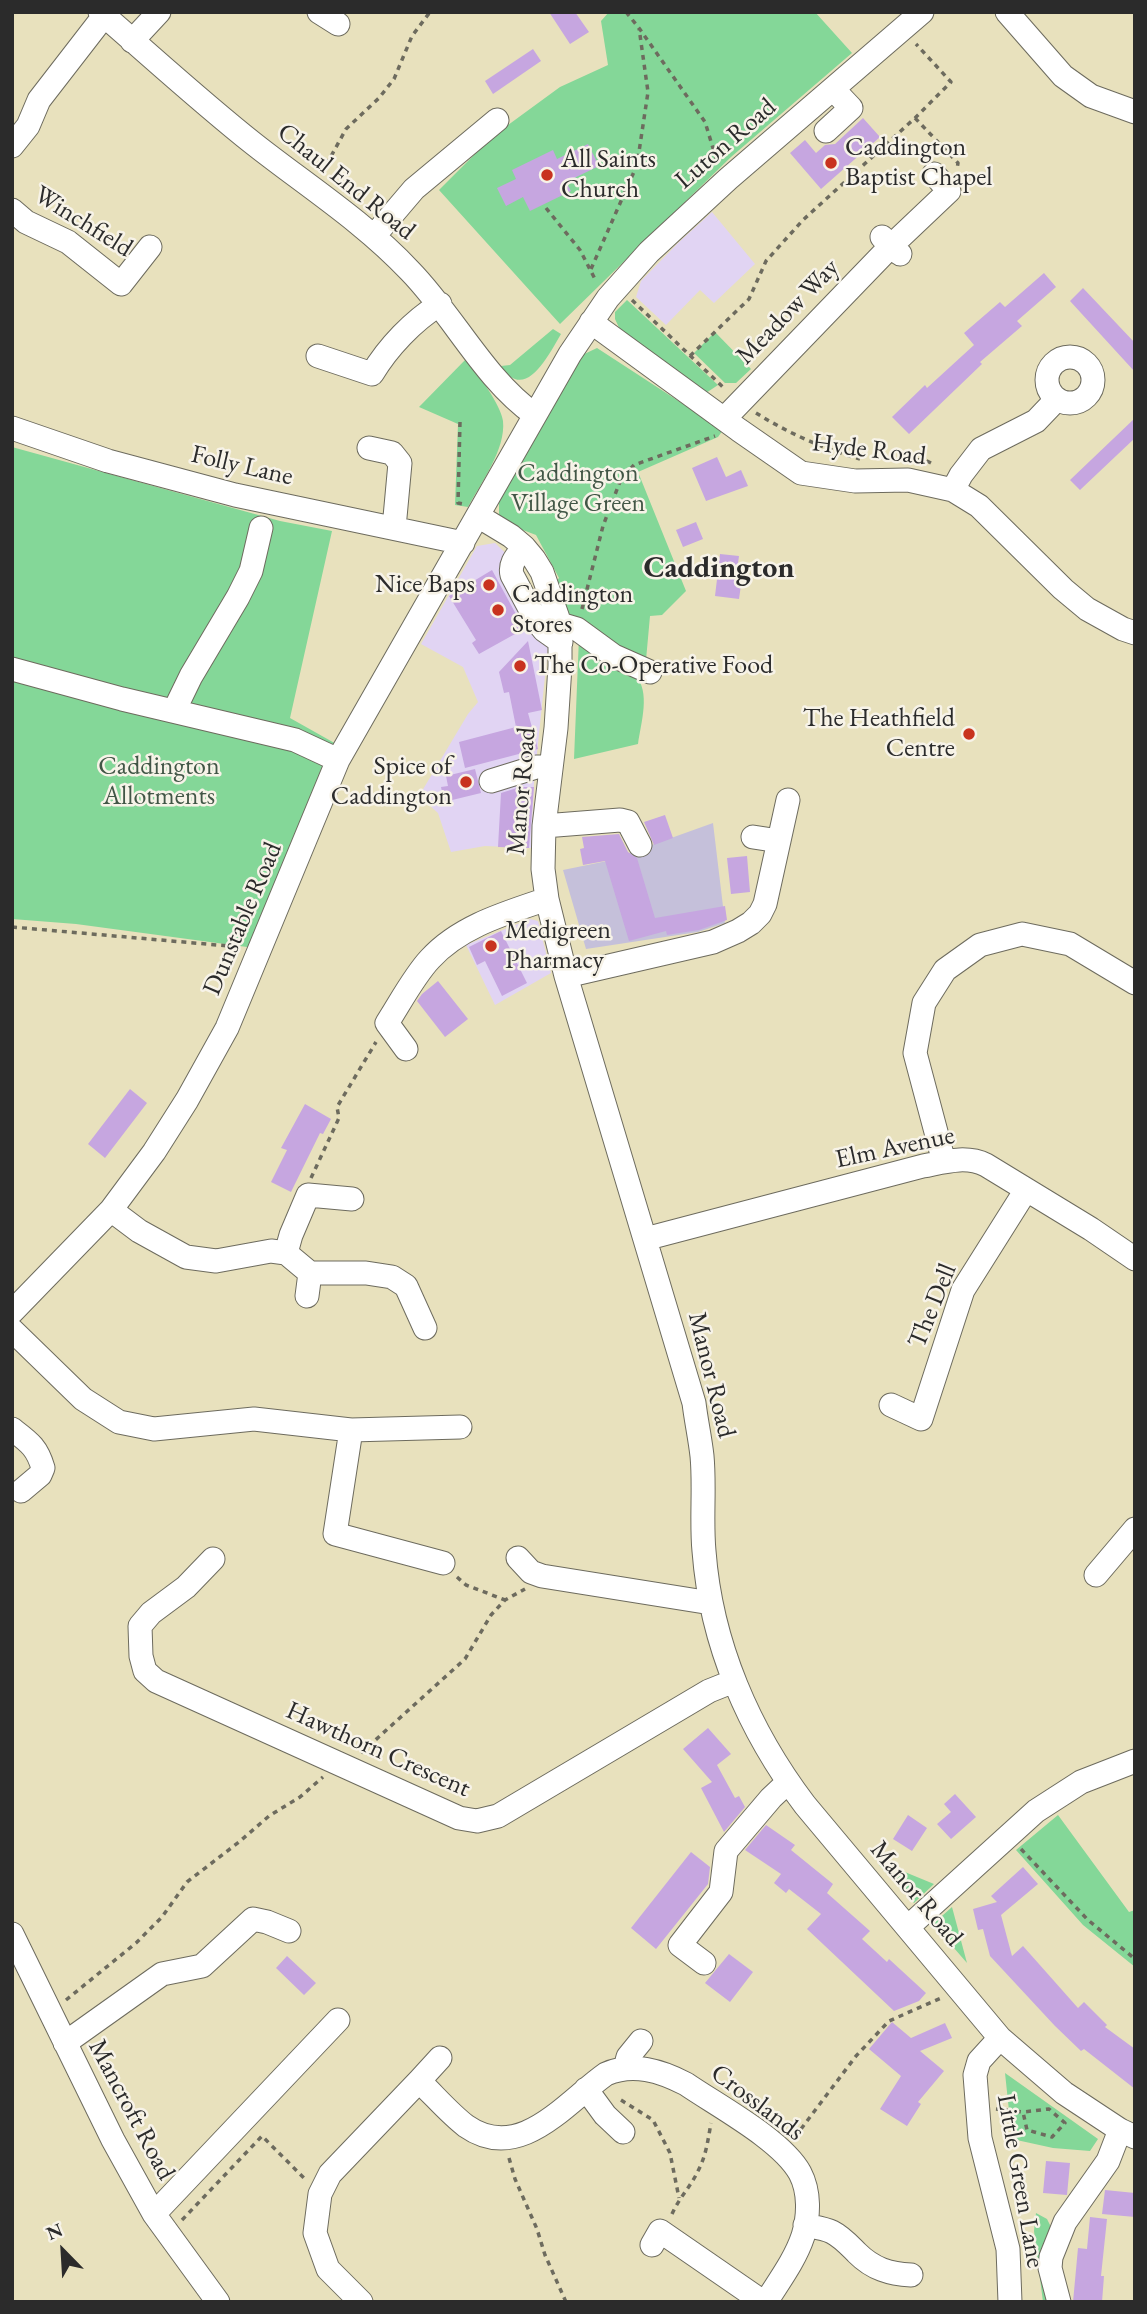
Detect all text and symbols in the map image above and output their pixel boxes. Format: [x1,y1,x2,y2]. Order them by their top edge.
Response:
street label: Luton Road [669,92,783,196]
street label: Chaul End Road [271,117,421,247]
place label: Caddington Baptist Chapel [845,132,993,194]
place label: All Saints Church [561,144,656,206]
marker: Caddington Baptist Chapel [823,155,839,171]
marker: All Saints Church [539,167,555,183]
street label: Winchfield [28,180,138,264]
street label: Meadow Way [730,253,846,371]
street label: Hyde Road [810,428,928,472]
street label: Folly Lane [188,439,296,493]
park label: Caddington Village Green [511,458,645,520]
district label: Caddington [644,551,794,587]
place label: Nice Baps [375,569,475,601]
marker: Nice Baps [481,577,497,593]
place label: Caddington Stores [512,579,633,640]
marker: Caddington Stores [490,602,506,618]
place label: The Co-Operative Food [534,650,773,682]
marker: The Co-Operative Food [512,658,528,674]
place label: The Heathfield Centre [803,703,955,764]
street label: Manor Road [501,726,543,856]
marker: The Heathfield Centre [961,726,977,742]
park label: Caddington Allotments [98,751,220,812]
place label: Spice of Caddington [331,751,452,812]
marker: Spice of Caddington [458,774,474,790]
street label: Dunstable Road [197,838,289,1000]
place label: Medigreen Pharmacy [505,915,611,976]
marker: Medigreen Pharmacy [483,938,499,954]
street label: Elm Avenue [833,1120,957,1176]
street label: The Dell [902,1259,964,1353]
street label: Manor Road [680,1309,742,1441]
street label: Hawthorn Crescent [281,1695,475,1805]
street label: Manor Road [863,1835,969,1953]
street label: Mancroft Road [81,2034,181,2186]
street label: Crosslands [704,2058,810,2148]
street label: Little Green Lane [989,2092,1051,2270]
north arrow [28,2216,98,2286]
text: N [42,2217,66,2246]

